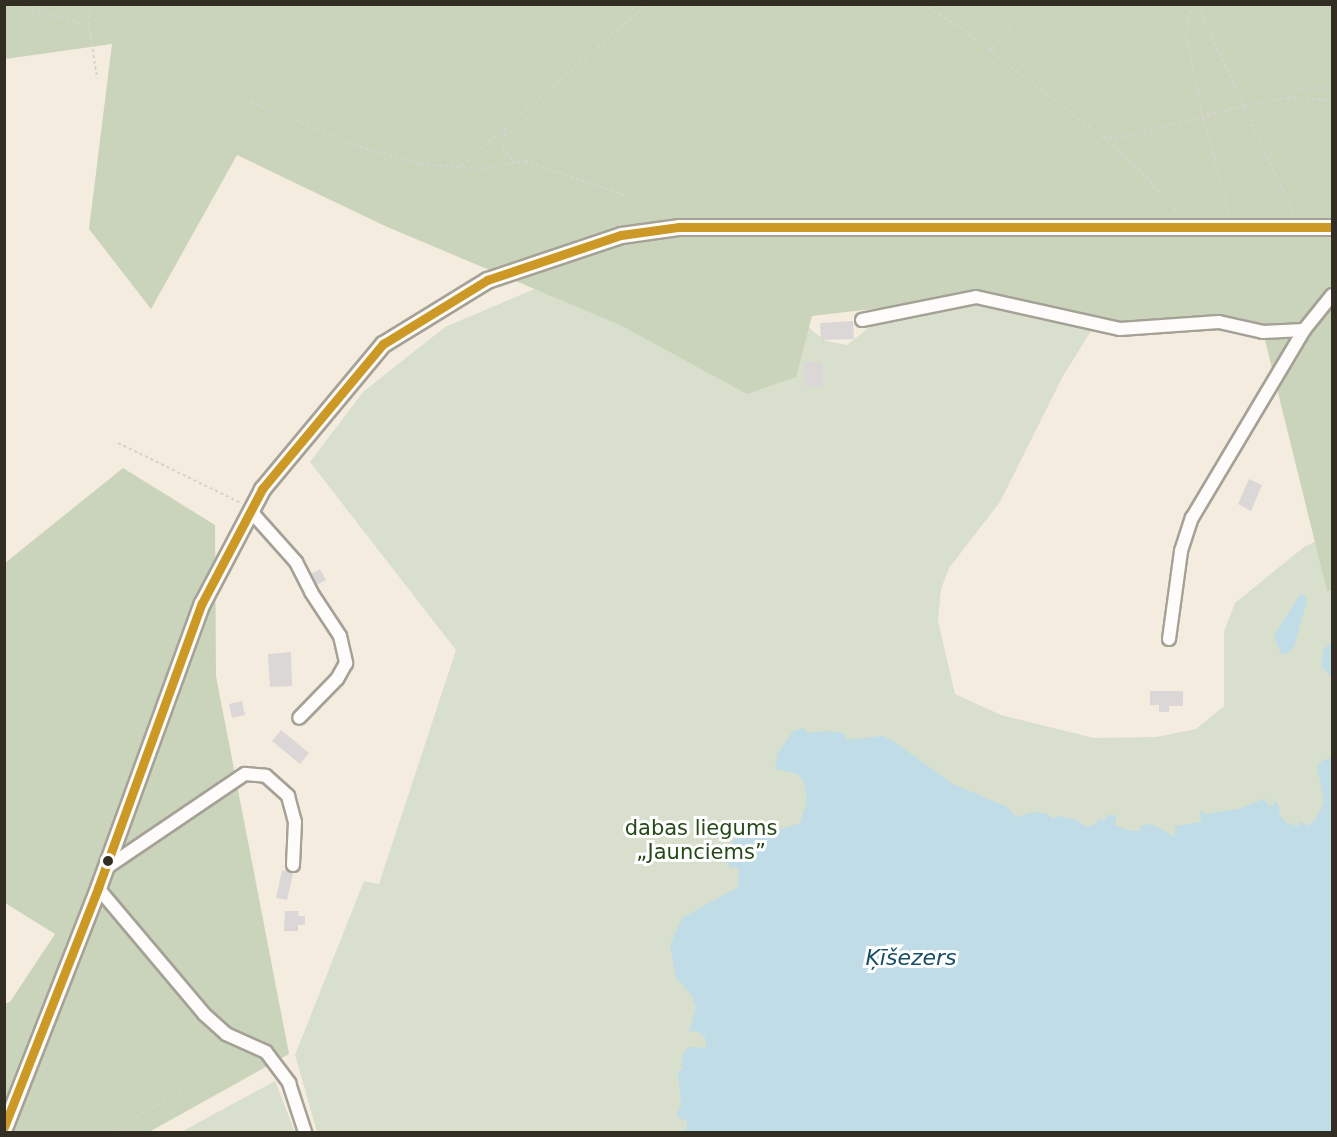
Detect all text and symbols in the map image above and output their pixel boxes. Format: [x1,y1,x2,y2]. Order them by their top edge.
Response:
park label: dabas liegums „Jaunciems” [625,815,777,865]
unlabelled marker [102,855,114,867]
water label: Ķīšezers [865,945,957,971]

